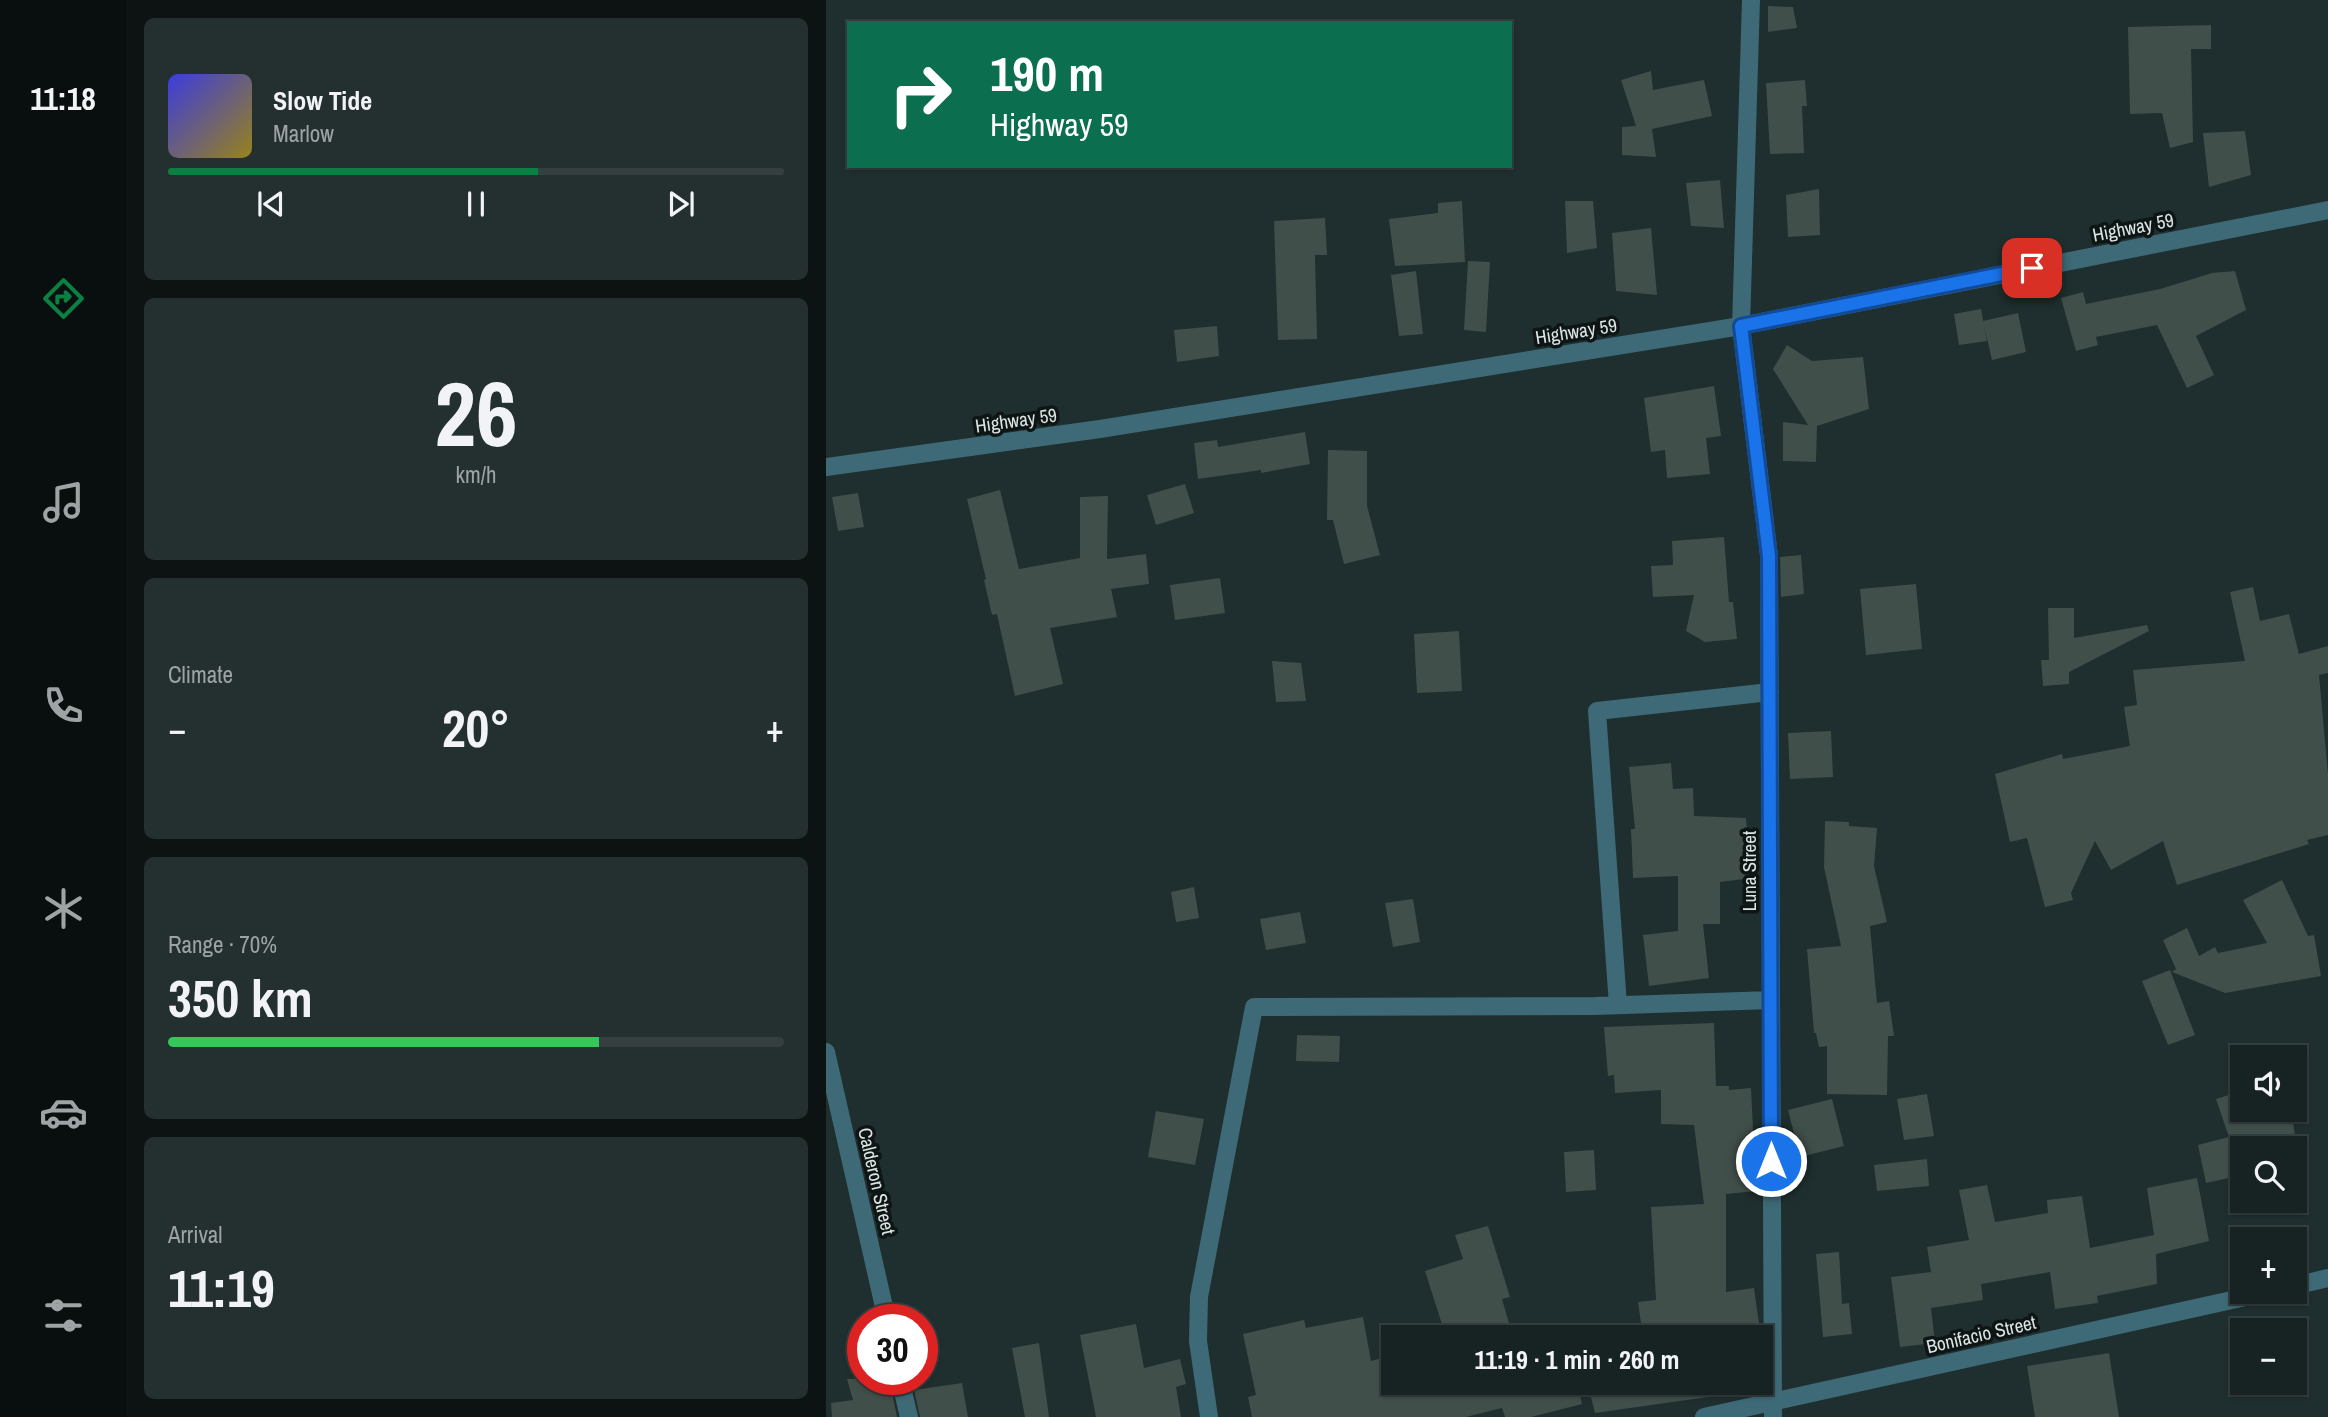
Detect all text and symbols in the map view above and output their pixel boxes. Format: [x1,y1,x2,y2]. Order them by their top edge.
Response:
text: 190 m [990,40,1104,106]
icon: right [875,49,966,140]
text: 11:18 [30,77,96,120]
text: Slow Tide [273,83,372,118]
text: Highway 59 [990,103,1129,146]
text: Marlow [273,118,334,149]
icon: previous [252,185,290,223]
icon: pause [457,185,495,223]
icon: next [662,185,700,223]
street label: Highway 59 [2090,206,2176,248]
pin [2002,238,2062,298]
icon: arrive [2013,249,2051,287]
icon: directions [39,274,88,323]
street label: Highway 59 [1533,312,1619,350]
text: 26 [435,352,518,474]
street label: Highway 59 [973,401,1059,439]
text: km/h [456,459,496,490]
icon: music [39,478,88,527]
text: Climate [168,659,233,690]
icon: phone [39,681,88,730]
text: 20° [442,693,510,763]
text: − [168,703,186,754]
text: + [766,703,784,754]
street label: Luna Street [1736,830,1762,911]
icon: climate [39,884,88,933]
text: Range · 70% [168,929,277,960]
text: 350 km [168,963,313,1033]
map controls [2230,1045,2307,1395]
button: sound [2230,1045,2307,1122]
icon: car [39,1088,88,1137]
position arrow [1734,1124,1808,1198]
street label: Calderon Street [852,1125,902,1238]
button: search [2230,1136,2307,1213]
text: Arrival [168,1219,223,1250]
button: + [2230,1227,2307,1304]
text: 11:19 [168,1253,275,1323]
icon: filters [39,1291,88,1340]
speed limit sign: 30 [847,1304,938,1395]
street label: Bonifacio Street [1924,1309,2039,1359]
button: − [2230,1318,2307,1395]
text: 11:19 · 1 min · 260 m [1474,1342,1680,1377]

